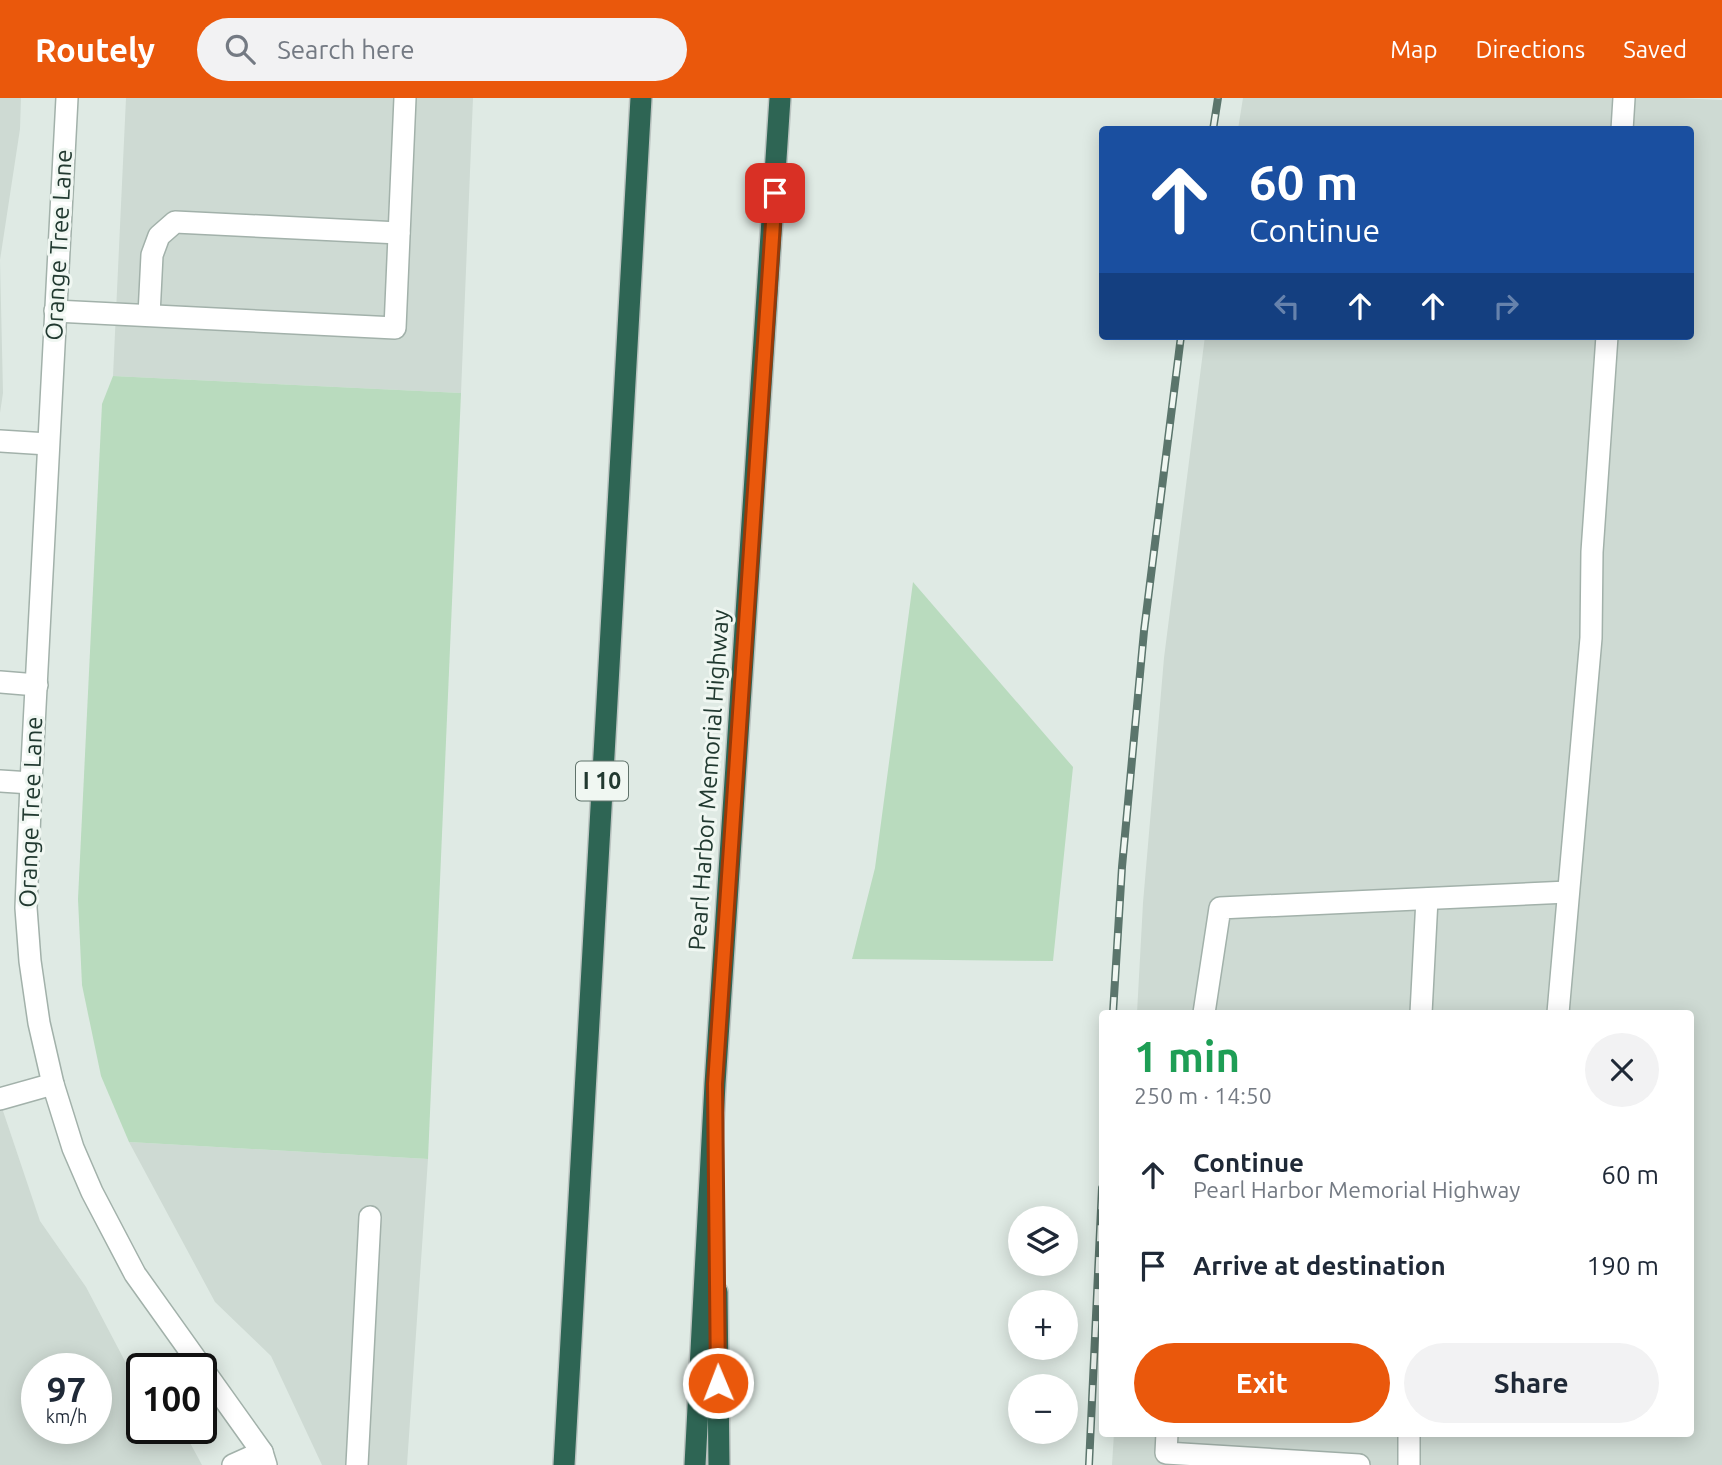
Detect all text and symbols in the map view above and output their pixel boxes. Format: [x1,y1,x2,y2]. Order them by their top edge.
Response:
search box [197,18,687,81]
icon: search [221,30,259,68]
text: Routely [35,31,155,68]
text: Search here [277,35,415,64]
text: Map [1390,36,1437,63]
text: Directions [1475,36,1585,63]
text: Saved [1623,36,1687,63]
street label: Orange Tree Lane [40,149,77,341]
icon: ahead [1134,154,1225,245]
text: 60 m [1249,154,1358,209]
pin [745,163,805,223]
icon: arrive [756,174,794,212]
text: Continue [1249,212,1380,248]
icon: left [1268,287,1306,325]
icon: ahead [1341,287,1379,325]
icon: ahead [1414,287,1452,325]
icon: right [1487,287,1525,325]
street label: Pearl Harbor Memorial Highway [683,608,734,951]
street label: Orange Tree Lane [14,716,47,908]
road number: I 10 [576,762,628,800]
text: 1 min [1134,1033,1240,1080]
button: close [1585,1033,1659,1107]
text: 250 m · 14:50 [1134,1083,1272,1108]
text: Continue [1193,1148,1304,1177]
icon: ahead [1134,1156,1172,1194]
text: 60 m [1601,1160,1659,1189]
text: Pearl Harbor Memorial Highway [1193,1177,1520,1202]
map controls [1008,1206,1078,1444]
button: layers [1008,1206,1078,1276]
icon: arrive [1134,1247,1172,1285]
text: Arrive at destination [1193,1251,1446,1280]
text: 190 m [1587,1251,1659,1280]
button: + [1008,1290,1078,1360]
button: Exit [1134,1343,1390,1423]
button: Share [1404,1343,1659,1423]
position arrow [681,1346,755,1420]
speed limit sign: 100 [126,1353,217,1444]
text: 97 [47,1369,86,1409]
button: − [1008,1374,1078,1444]
text: km/h [46,1406,87,1426]

